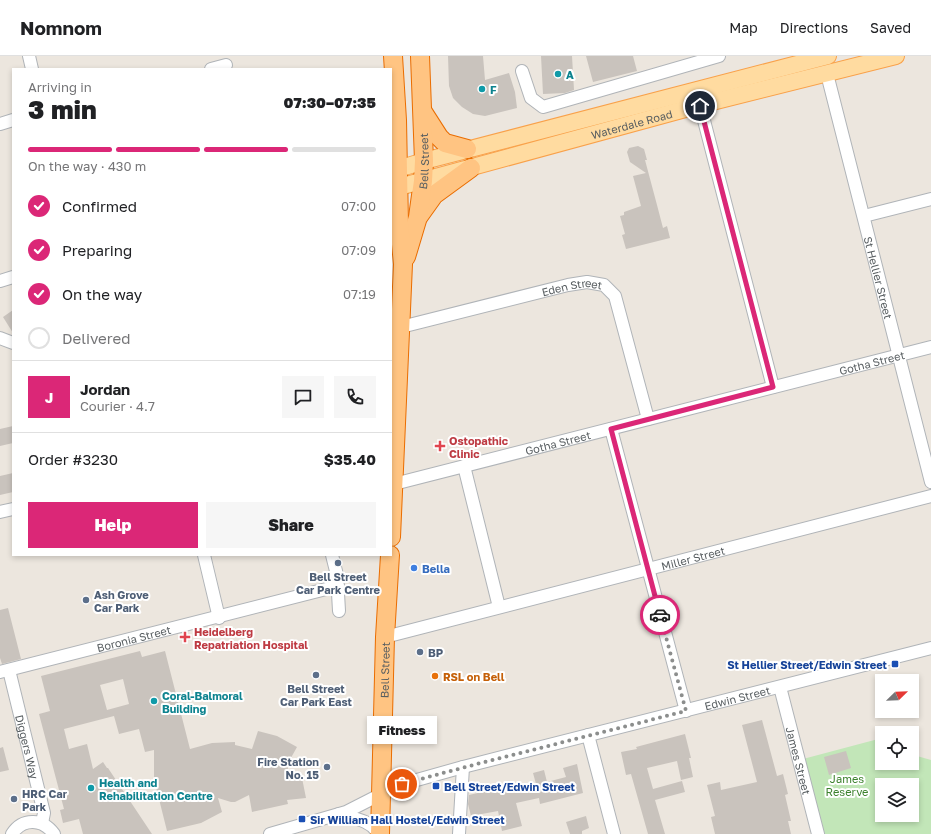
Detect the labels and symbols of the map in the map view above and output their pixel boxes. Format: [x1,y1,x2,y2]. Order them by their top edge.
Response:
place label: A [566,68,574,81]
marker: A [553,69,563,79]
place label: F [490,83,497,96]
marker: F [477,84,487,94]
pin [683,89,717,123]
street label: Waterdale Road [589,106,674,141]
street label: Bell Street [415,133,431,190]
street label: St Hellier Street [862,235,896,320]
street label: Eden Street [540,275,603,298]
street label: Gotha Street [838,348,906,377]
street label: Gotha Street [524,428,592,457]
place label: Ostopathic Clinic [449,434,509,460]
marker: Ostopathic Clinic [434,440,446,452]
street label: Miller Street [660,543,726,572]
marker: Bell Street Car Park Centre [333,558,343,568]
place label: Bella [422,562,450,575]
marker: Bella [409,563,419,573]
place label: Bell Street Car Park Centre [296,570,381,596]
place label: Ash Grove Car Park [94,588,149,614]
marker: Ash Grove Car Park [81,595,91,605]
courier [640,595,680,635]
street label: Boronia Street [95,622,172,654]
place label: Heidelberg Repatriation Hospital [194,625,308,651]
marker: Heidelberg Repatriation Hospital [179,631,191,643]
street label: Bell Street [377,642,391,698]
place label: BP [428,646,444,659]
marker: BP [415,647,425,657]
place label: St Hellier Street/Edwin Street [727,658,888,671]
marker: St Hellier Street/Edwin Street [890,659,900,669]
marker: Bell Street Car Park East [311,670,321,680]
place label: RSL on Bell [443,670,505,683]
marker: RSL on Bell [430,671,440,681]
north arrow [875,674,919,718]
place label: Bell Street Car Park East [280,682,353,708]
street label: Edwin Street [703,683,771,712]
place label: Coral-Balmoral Building [162,689,243,715]
marker: Coral-Balmoral Building [149,696,159,706]
street label: Diggers Way [14,713,42,780]
callout: Fitness [367,716,437,744]
street label: James Street [784,725,814,796]
place label: Fire Station No. 15 [257,755,319,781]
marker: Fire Station No. 15 [322,762,332,772]
pin [385,767,419,801]
park label: James Reserve [826,772,868,798]
place label: Health and Rehabilitation Centre [99,776,213,802]
place label: Bell Street/Edwin Street [444,780,576,793]
marker: Bell Street/Edwin Street [431,781,441,791]
marker: Health and Rehabilitation Centre [86,783,96,793]
place label: HRC Car Park [22,787,68,813]
marker: HRC Car Park [9,794,19,804]
place label: Sir William Hall Hostel/Edwin Street [310,813,505,826]
marker: Sir William Hall Hostel/Edwin Street [297,814,307,824]

